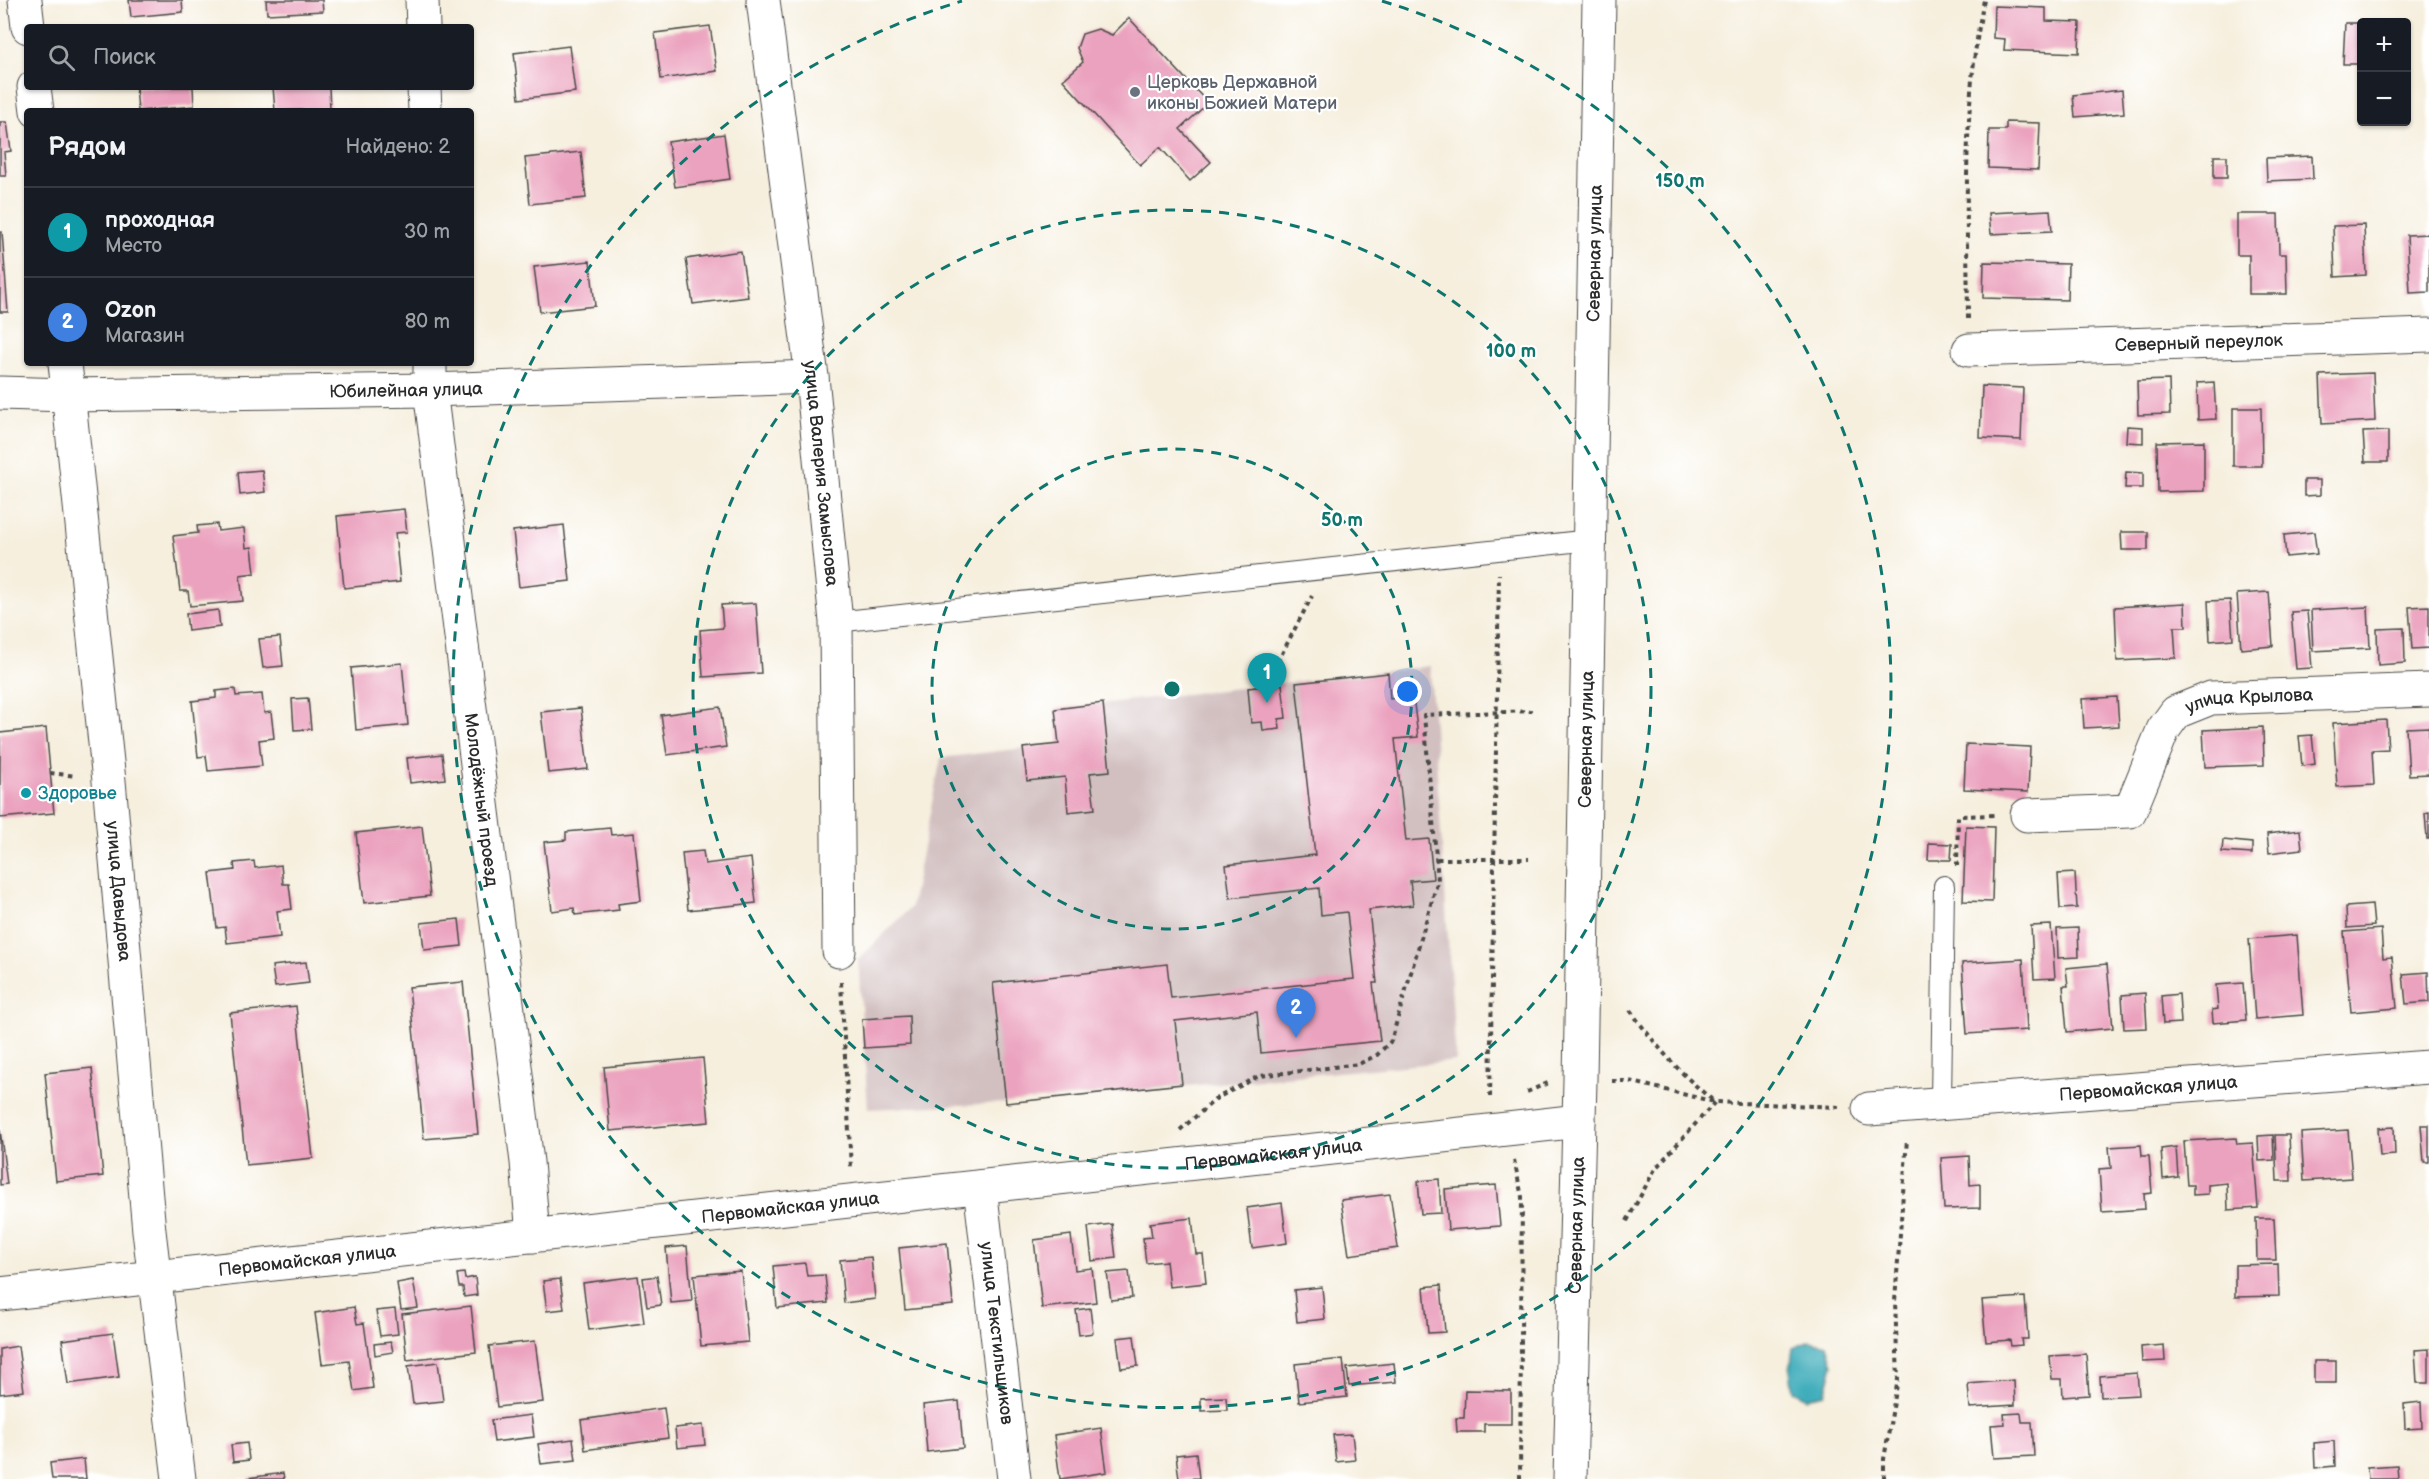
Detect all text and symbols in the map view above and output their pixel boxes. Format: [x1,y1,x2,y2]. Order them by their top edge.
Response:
map controls [2357,18,2411,126]
button: + [2357,18,2411,72]
search box [24,24,474,90]
icon: search [45,41,78,74]
text: Поиск [93,44,156,71]
place label: Церковь Державной иконы Божией Матери [1147,72,1337,114]
button: − [2357,72,2411,126]
marker: Церковь Державной иконы Божией Матери [1128,85,1142,99]
text: Рядом [48,132,126,163]
text: Найдено: 2 [346,135,450,159]
text: 150 m [1655,171,1705,192]
street label: Северная улица [1583,184,1606,322]
text: проходная [105,207,215,234]
text: 1 [63,220,72,244]
text: 30 m [404,220,450,244]
text: Место [105,234,162,258]
text: Ozon [105,297,156,324]
text: 2 [62,310,73,334]
text: 80 m [405,310,450,334]
text: Магазин [105,324,185,348]
street label: Северный переулок [2114,329,2284,356]
text: 100 m [1486,341,1536,362]
street label: улица Валерия Замыслова [799,359,843,588]
street label: Юбилейная улица [329,378,483,402]
text: 50 m [1321,510,1363,531]
pin: 1 [1248,654,1286,703]
street label: Северная улица [1574,670,1598,808]
your location [1393,677,1422,706]
centre of rings [1162,679,1182,699]
street label: улица Крылова [2182,684,2314,718]
street label: Молодёжный проезд [460,712,503,888]
place label: Здоровье [38,783,117,804]
marker: Здоровье [19,786,33,800]
street label: улица Давыдова [102,820,136,963]
pin: 2 [1276,988,1316,1038]
street label: Первомайская улица [2058,1071,2238,1105]
street label: Первомайская улица [1183,1134,1364,1175]
street label: Северная улица [1564,1156,1589,1294]
street label: Первомайская улица [700,1187,881,1228]
street label: Первомайская улица [217,1240,398,1281]
street label: улица Текстильщиков [976,1240,1018,1426]

